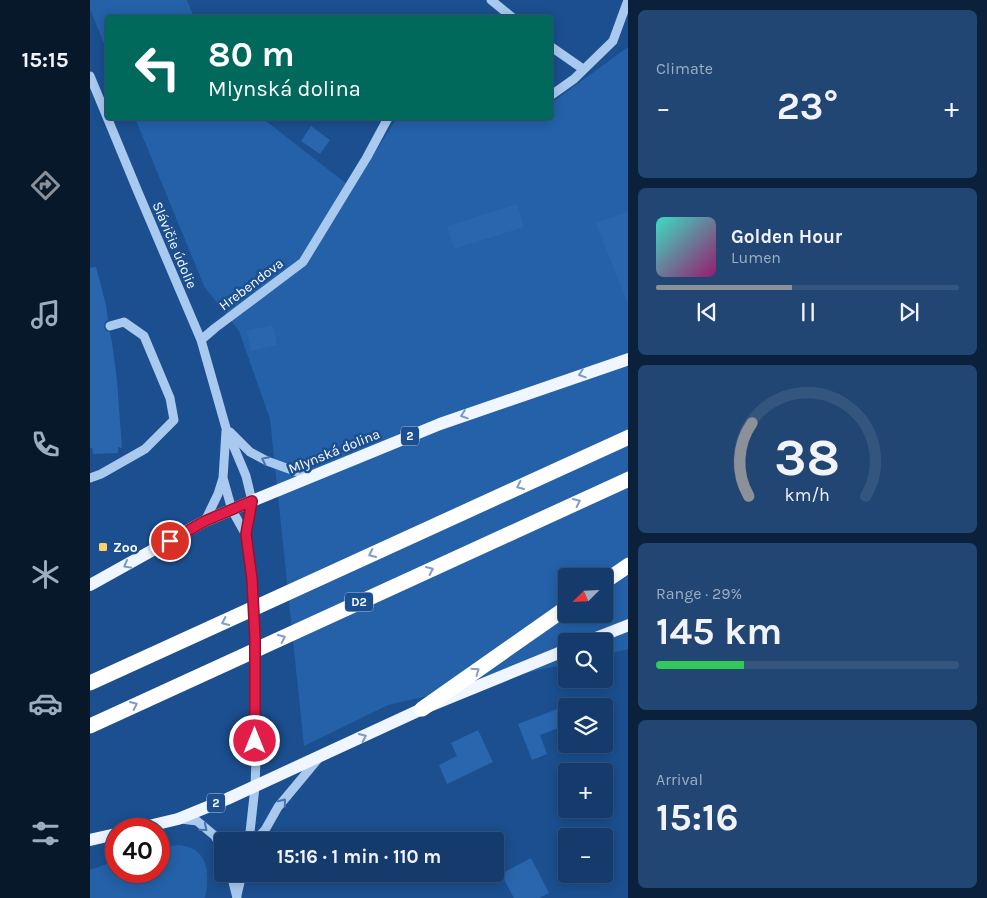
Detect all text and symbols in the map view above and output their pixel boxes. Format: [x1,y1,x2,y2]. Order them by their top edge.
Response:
text: 80 m [208,34,295,75]
icon: left [125,35,190,100]
text: 15:15 [21,47,69,73]
text: Climate [656,59,713,78]
text: Mlynská dolina [208,76,361,102]
text: 23° [777,84,838,129]
text: − [656,91,671,124]
text: + [944,91,959,124]
icon: directions [28,168,63,203]
street label: Slávičie údolie [149,199,201,291]
text: Golden Hour [731,226,842,248]
text: Lumen [731,248,781,267]
street label: Hrebendova [216,255,287,314]
icon: music [28,297,63,332]
icon: previous [693,298,721,326]
icon: pause [794,298,822,326]
icon: next [895,298,923,326]
one-way arrow [578,369,587,379]
one-way arrow [461,409,469,419]
street label: Mlynská dolina [286,425,382,478]
road number: 2 [401,426,419,446]
icon: phone [28,427,63,462]
text: 38 [775,427,840,488]
one-way arrow [261,455,270,466]
one-way arrow [516,480,525,491]
text: km/h [785,485,830,506]
one-way arrow [572,499,581,509]
pin [149,520,191,562]
icon: arrive [156,527,184,555]
place label: Zoo [113,539,138,556]
marker: Zoo [97,541,109,553]
one-way arrow [368,548,377,558]
icon: climate [28,557,63,592]
one-way arrow [123,559,132,569]
one-way arrow [425,566,434,576]
north arrow [558,568,612,622]
map controls [558,568,613,883]
text: Range · 29% [656,584,742,603]
road number: D2 [345,592,373,612]
text: 145 km [656,609,782,654]
one-way arrow [221,615,230,626]
one-way arrow [277,633,286,644]
button: search [558,633,613,688]
one-way arrow [470,668,480,677]
icon: car [28,686,63,721]
button: layers [558,698,613,753]
one-way arrow [129,701,138,712]
position arrow [228,714,280,766]
one-way arrow [358,733,367,743]
button: + [558,763,613,818]
text: Arrival [656,770,703,789]
road number: 2 [207,794,225,812]
text: 15:16 [656,795,739,840]
one-way arrow [277,799,285,808]
icon: filters [28,816,63,851]
speed limit sign: 40 [105,818,170,883]
one-way arrow [199,822,208,831]
button: − [558,828,613,883]
text: 15:16 · 1 min · 110 m [277,846,441,868]

